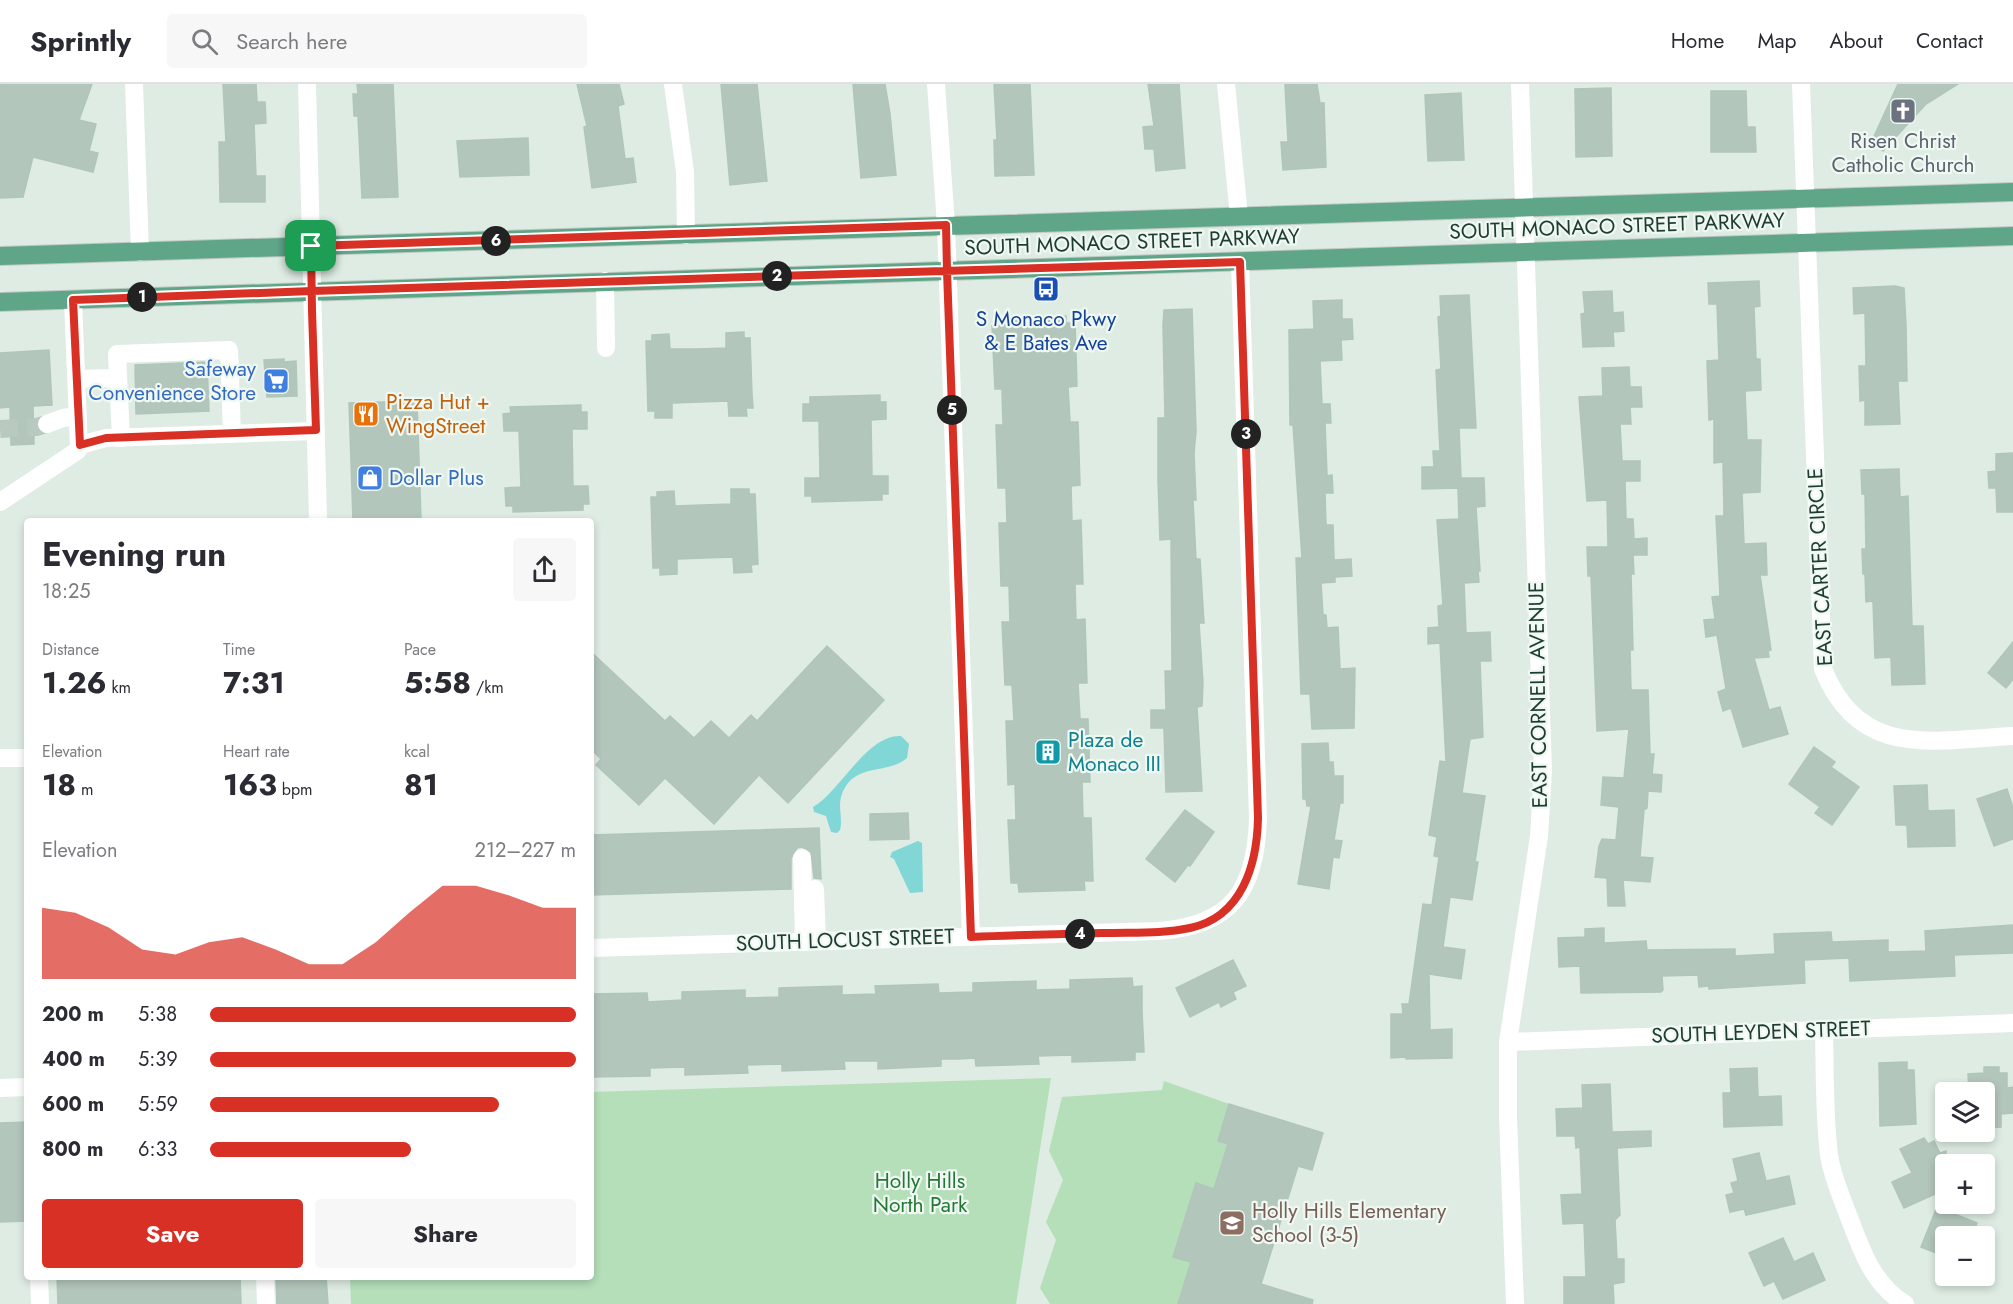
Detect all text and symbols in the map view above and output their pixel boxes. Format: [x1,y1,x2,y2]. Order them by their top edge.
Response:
search box [167,14,587,68]
text: Sprintly [30,21,131,62]
icon: search [188,25,221,58]
text: Search here [236,25,347,57]
text: Home [1671,26,1724,56]
text: Map [1757,26,1797,56]
text: About [1830,26,1883,56]
text: Contact [1916,26,1983,56]
church icon: Risen Christ Catholic Church [1888,96,1918,126]
place label: Risen Christ Catholic Church [1831,126,1975,180]
street label: SOUTH MONACO STREET PARKWAY [1449,205,1786,247]
pin [285,220,336,271]
street label: SOUTH MONACO STREET PARKWAY [964,221,1301,263]
pin: 6 [481,226,511,256]
icon: arrive [294,229,327,262]
text: 6 [491,229,501,252]
pin: 2 [762,261,792,291]
text: 2 [772,264,782,287]
bus stop icon: S Monaco Pkwy & E Bates Ave [1031,274,1061,304]
pin: 1 [127,282,157,312]
text: 1 [138,285,146,308]
place label: S Monaco Pkwy & E Bates Ave [976,304,1117,358]
place label: Safeway Convenience Store [88,354,257,408]
supermarket icon: Safeway Convenience Store [261,366,291,396]
place label: Pizza Hut + WingStreet [386,387,490,441]
pin: 5 [937,395,967,425]
text: 5 [947,398,957,421]
restaurant icon: Pizza Hut + WingStreet [351,399,381,429]
pin: 3 [1231,419,1261,449]
text: 3 [1241,422,1251,445]
shop icon: Dollar Plus [355,463,385,493]
place label: Dollar Plus [389,463,484,493]
street label: EAST CARTER CIRCLE [1800,467,1840,667]
text: Evening run [42,531,226,578]
button: share [513,538,576,601]
text: 18:25 [42,577,91,606]
street label: EAST CORNELL AVENUE [1521,581,1555,809]
text: Distance [42,638,99,661]
text: Time [223,638,255,661]
text: Pace [404,638,436,661]
text: 1.26 [42,661,107,704]
text: 7:31 [223,661,285,704]
text: 5:58 [404,661,471,704]
text: km [107,676,131,699]
text: /km [471,676,504,699]
place label: Plaza de Monaco III [1068,725,1161,779]
building icon: Plaza de Monaco III [1033,737,1063,767]
text: Elevation [42,740,102,763]
text: Heart rate [223,740,290,763]
text: kcal [404,740,430,763]
text: 18 [42,763,76,806]
text: 163 [223,763,277,806]
text: 81 [404,763,438,806]
text: m [76,778,93,801]
text: bpm [277,778,313,801]
text: Elevation [42,836,117,865]
text: 212–227 m [475,836,576,865]
pin: 4 [1065,919,1095,949]
street label: SOUTH LOCUST STREET [735,921,955,959]
text: 4 [1074,922,1086,945]
text: 200 m [42,1000,104,1029]
text: 5:38 [138,1000,177,1029]
street label: SOUTH LEYDEN STREET [1651,1013,1871,1051]
text: 400 m [42,1045,105,1074]
text: 5:39 [138,1045,178,1074]
map controls [1935,1082,1995,1286]
button: layers [1935,1082,1995,1142]
text: 600 m [42,1090,104,1119]
text: 5:59 [138,1090,178,1119]
text: 800 m [42,1135,103,1164]
text: 6:33 [138,1135,177,1164]
button: + [1935,1154,1995,1214]
park label: Holly Hills North Park [873,1166,968,1220]
place label: Holly Hills Elementary School (3-5) [1252,1196,1447,1250]
button: Save [42,1199,303,1268]
button: Share [315,1199,576,1268]
school or university icon: Holly Hills Elementary School (3-5) [1217,1208,1247,1238]
button: − [1935,1226,1995,1286]

